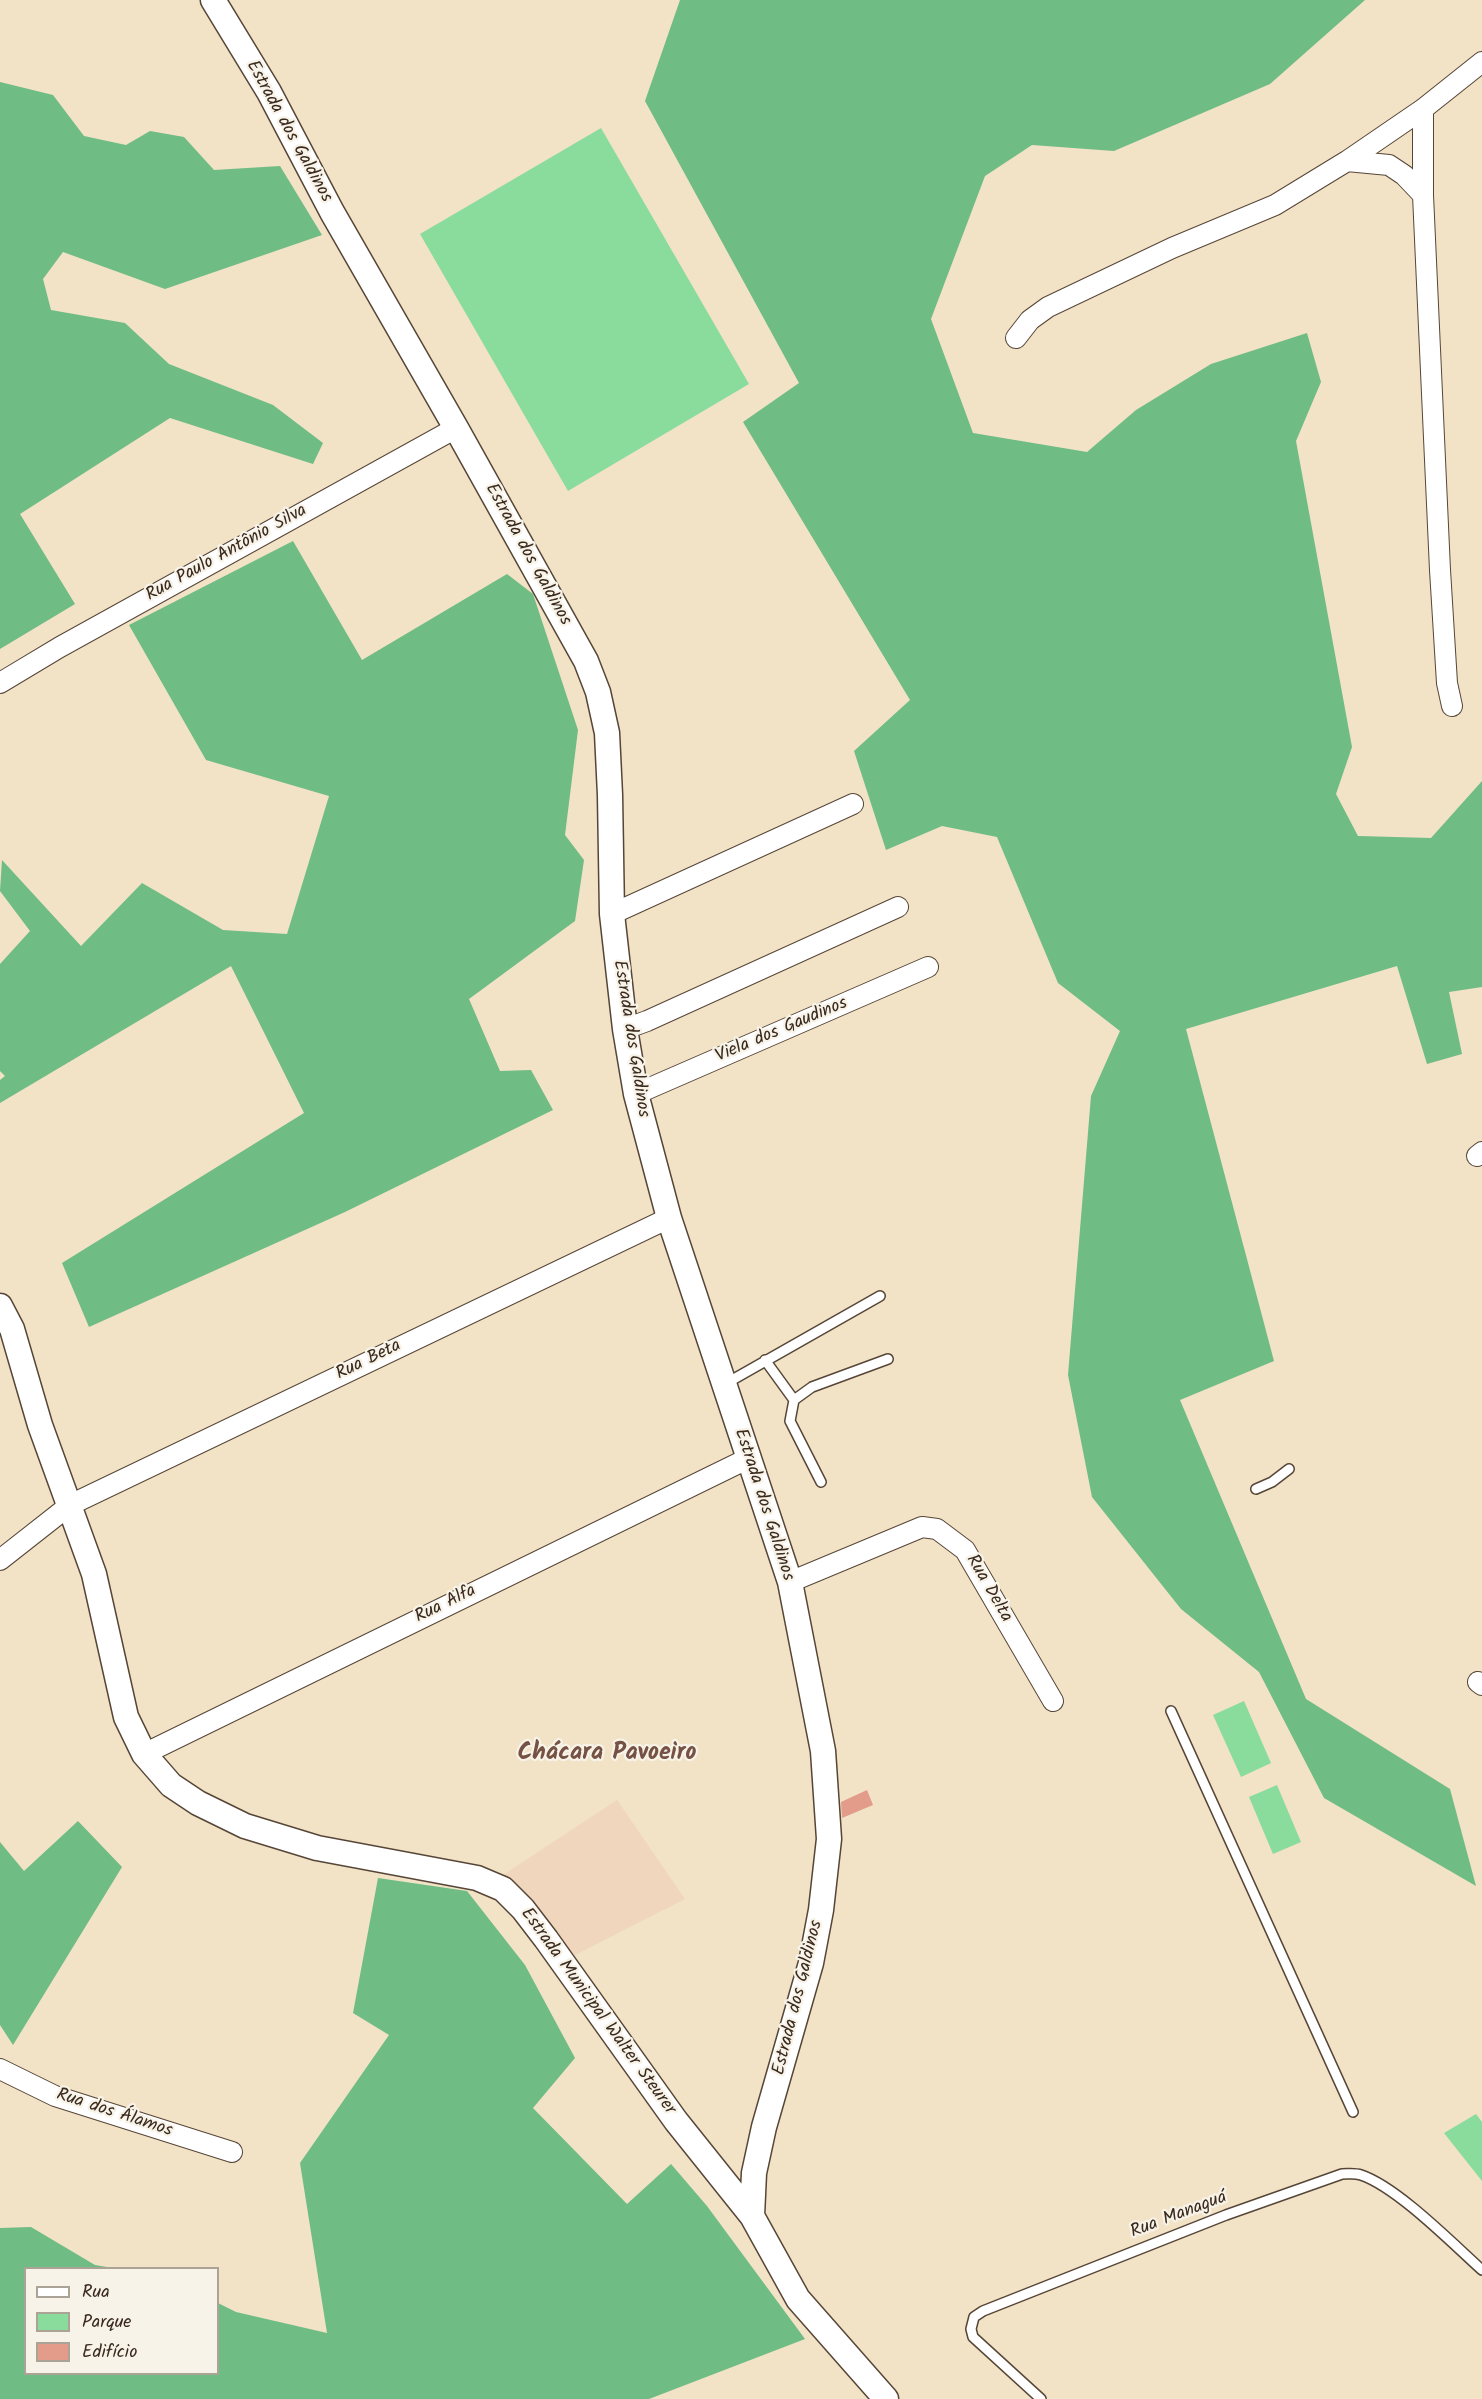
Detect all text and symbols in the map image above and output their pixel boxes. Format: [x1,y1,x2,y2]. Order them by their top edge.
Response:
street label: Estrada dos Galdinos [240,57,336,207]
street label: Estrada dos Galdinos [479,480,575,630]
street label: Rua Paulo Antônio Silva [143,501,311,607]
street label: Estrada dos Galdinos [607,959,653,1119]
street label: Viela dos Gaudinos [713,994,851,1068]
street label: Rua Beta [333,1336,405,1386]
street label: Estrada dos Galdinos [728,1426,798,1584]
street label: Rua Delta [960,1551,1016,1627]
street label: Rua Alfa [412,1581,480,1629]
district label: Chácara Pavoeiro [518,1741,696,1769]
street label: Estrada Municipal Walter Steurer [515,1904,679,2120]
street label: Estrada dos Galdinos [769,1918,829,2078]
street label: Rua dos Álamos [53,2085,175,2143]
street label: Rua Managuá [1128,2188,1230,2244]
legend [24,2267,219,2375]
text: Rua [82,2278,110,2307]
text: Parque [82,2308,131,2337]
text: Edifício [82,2338,137,2367]

